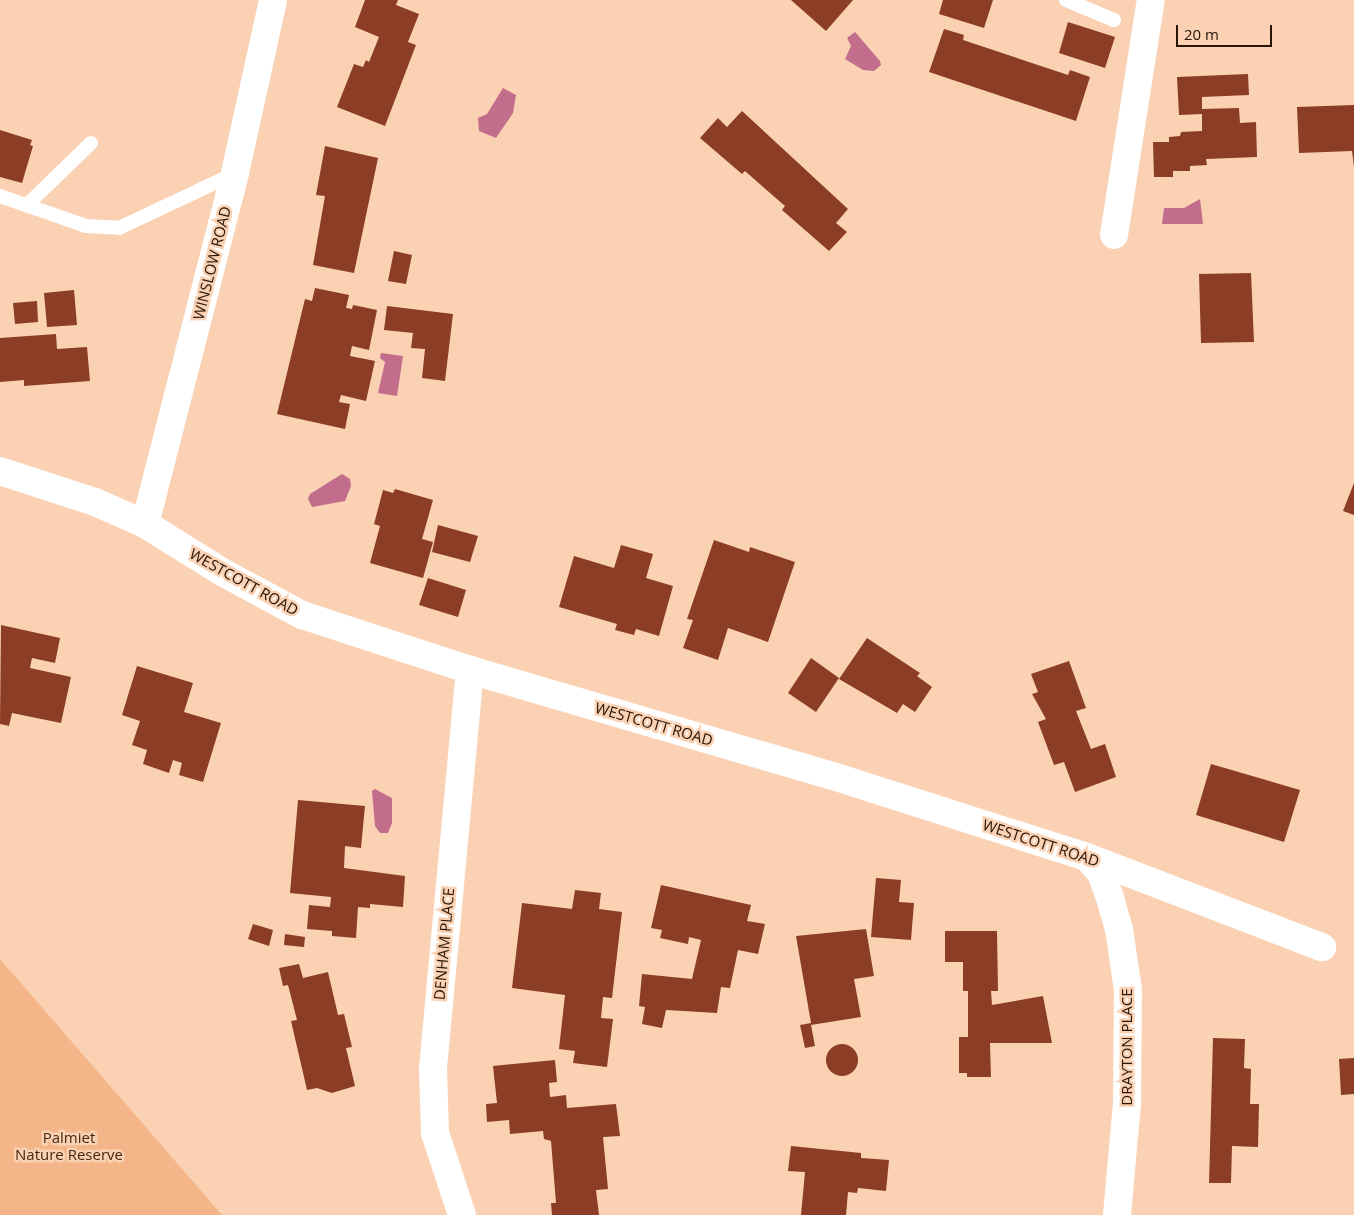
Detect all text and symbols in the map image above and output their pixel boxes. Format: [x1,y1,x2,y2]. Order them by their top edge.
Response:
scale bar [1179,15,1275,47]
text: 20 m [1184,24,1219,44]
street label: WINSLOW ROAD [189,204,235,322]
street label: WESTCOTT ROAD [187,545,301,619]
street label: WESTCOTT ROAD [593,699,715,749]
street label: WESTCOTT ROAD [980,816,1102,870]
street label: DENHAM PLACE [430,887,458,1001]
street label: DRAYTON PLACE [1118,988,1136,1106]
park label: Palmiet Nature Reserve [15,1128,123,1163]

